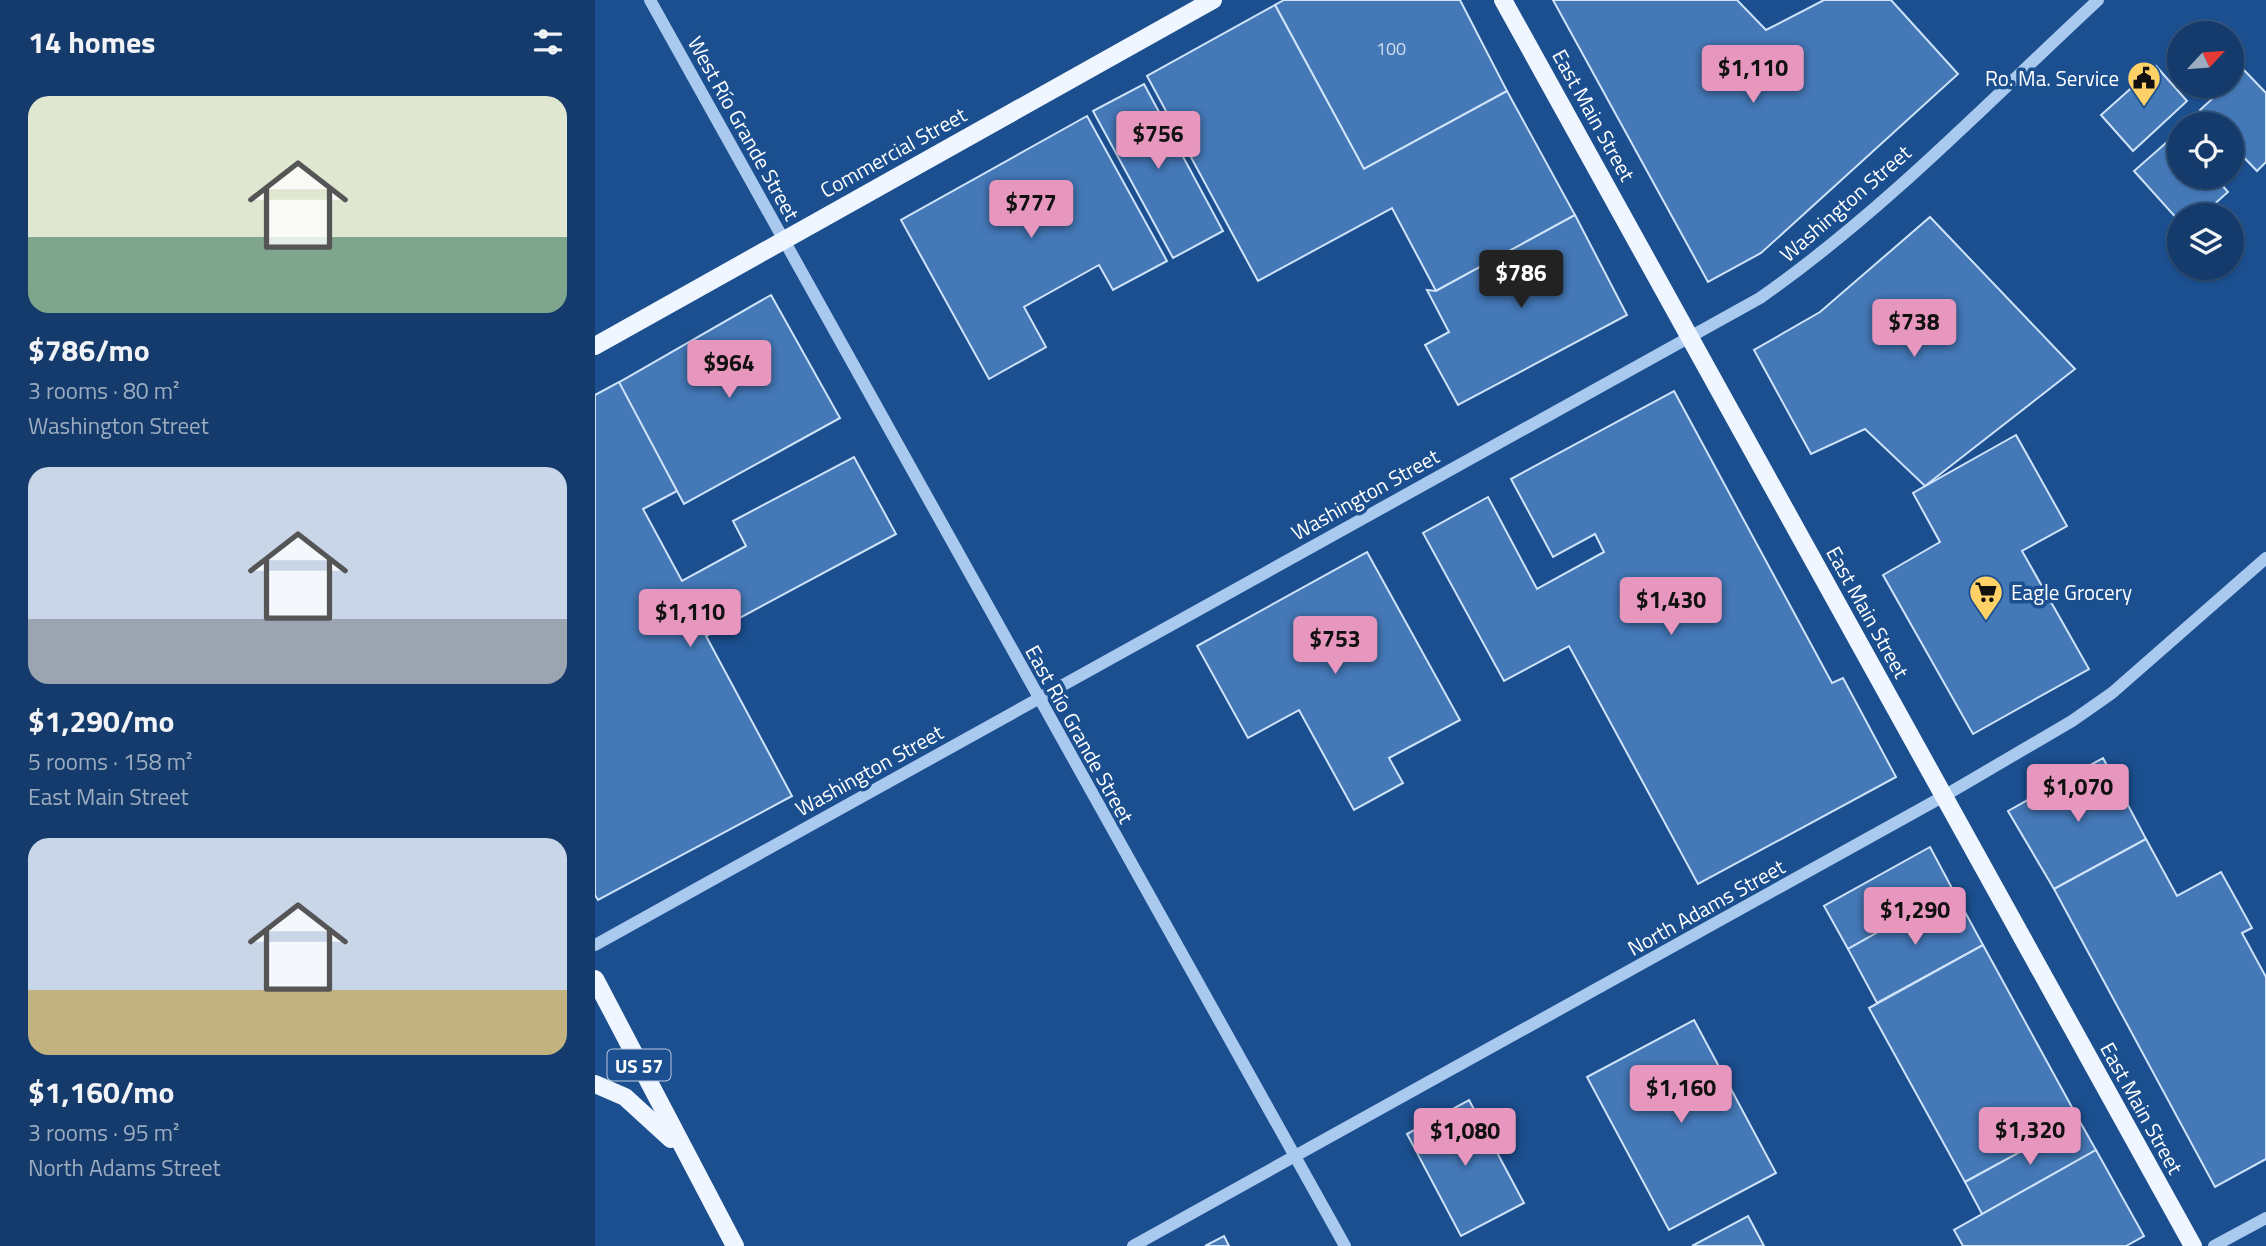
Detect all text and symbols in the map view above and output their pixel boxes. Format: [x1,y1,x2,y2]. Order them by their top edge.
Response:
text: 14 homes [28,19,155,65]
north arrow [2167,21,2243,98]
map controls [2167,21,2244,280]
icon: filters [529,23,567,61]
street label: West Río Grande Street [680,30,808,227]
house number: 100 [1376,35,1406,62]
street label: East Main Street [1544,43,1644,187]
pin: $1,110 [1696,46,1810,105]
text: $1,110 [1718,50,1788,85]
public building icon: Ro. Ma. Service [2125,59,2163,108]
place label: Ro. Ma. Service [1985,62,2119,94]
street label: Commercial Street [814,98,973,205]
pin: $756 [1117,111,1199,171]
button: locate [2167,112,2244,189]
text: $756 [1132,116,1184,151]
street label: Washington Street [1772,136,1918,269]
icon: home [235,142,361,268]
pin: $777 [990,180,1072,240]
text: $777 [1005,185,1057,220]
button: layers [2167,203,2244,280]
pin: $786 [1480,250,1562,310]
text: $786 [1495,255,1547,290]
pin: $738 [1873,300,1955,359]
text: $738 [1888,304,1940,339]
text: $786/mo [28,327,150,373]
pin: $964 [688,340,770,400]
text: $964 [703,345,755,380]
text: 3 rooms · 80 m² [28,373,179,408]
text: Washington Street [28,408,209,443]
street label: Washington Street [1285,440,1445,548]
icon: home [235,513,361,639]
street label: East Main Street [1818,540,1918,684]
supermarket icon: Eagle Grocery [1967,573,2005,622]
place label: Eagle Grocery [2011,576,2132,608]
pin: $1,430 [1614,578,1728,637]
text: $1,430 [1636,582,1706,617]
pin: $1,110 [633,590,747,649]
text: $1,110 [655,594,725,629]
pin: $753 [1294,616,1376,676]
text: $753 [1309,621,1361,656]
street label: East Río Grande Street [1018,639,1143,830]
text: $1,290/mo [28,698,174,744]
street label: Washington Street [789,716,949,824]
text: 5 rooms · 158 m² [28,744,192,779]
pin: $1,070 [2021,764,2135,824]
text: $1,070 [2043,769,2113,804]
text: East Main Street [28,779,189,814]
street label: North Adams Street [1621,850,1791,964]
icon: home [235,884,361,1010]
pin: $1,290 [1858,888,1972,947]
text: $1,290 [1880,892,1950,927]
street label: East Main Street [2092,1036,2192,1180]
road number: US 57 [607,1050,671,1080]
pin: $1,160 [1624,1066,1738,1125]
text: $1,160/mo [28,1069,174,1115]
text: $1,160 [1646,1070,1716,1105]
pin: $1,080 [1408,1108,1522,1168]
pin: $1,320 [1973,1108,2087,1167]
text: $1,320 [1995,1112,2065,1147]
text: $1,080 [1430,1113,1500,1148]
text: 3 rooms · 95 m² [28,1115,179,1150]
text: North Adams Street [28,1150,221,1185]

